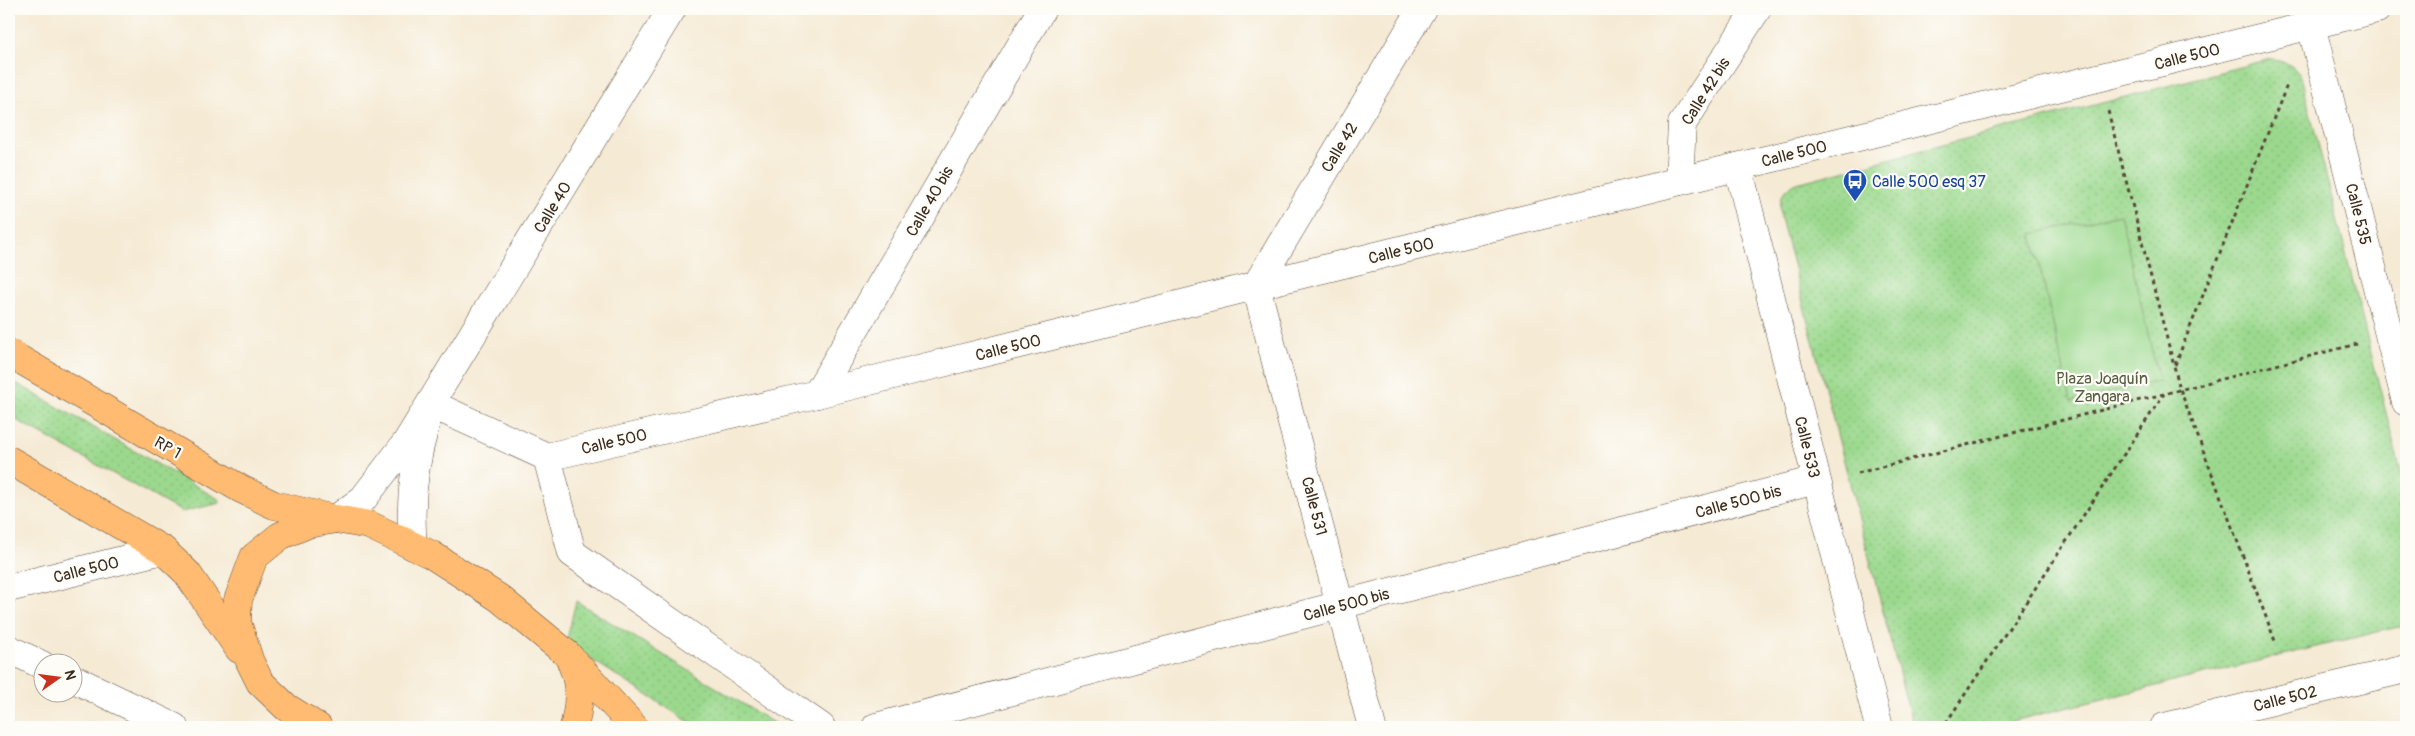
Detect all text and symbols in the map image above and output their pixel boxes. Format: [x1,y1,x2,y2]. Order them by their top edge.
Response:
street label: Calle 500 [2152,39,2222,75]
street label: Calle 42 bis [1677,54,1734,129]
street label: Calle 42 [1317,119,1362,176]
street label: Calle 500 [1759,136,1829,172]
street label: Calle 40 bis [902,163,958,240]
bus stop icon: Calle 500 esq 37 [1842,168,1868,202]
place label: Calle 500 esq 37 [1872,172,1986,192]
street label: Calle 40 [530,178,576,237]
street label: Calle 535 [2341,181,2375,247]
street label: Calle 500 [1366,233,1436,269]
street label: Calle 500 [973,330,1043,366]
park label: Plaza Joaquín Zangara [2056,369,2148,407]
street label: Calle 533 [1790,414,1824,480]
street label: Calle 500 [579,425,649,459]
street label: RP 1 [150,432,185,463]
street label: Calle 531 [1297,475,1331,538]
street label: Calle 500 bis [1693,481,1783,523]
street label: Calle 500 [51,552,121,588]
street label: Calle 500 bis [1301,584,1391,626]
north arrow [32,654,82,704]
text: N [61,668,80,682]
street label: Calle 502 [2251,681,2319,717]

